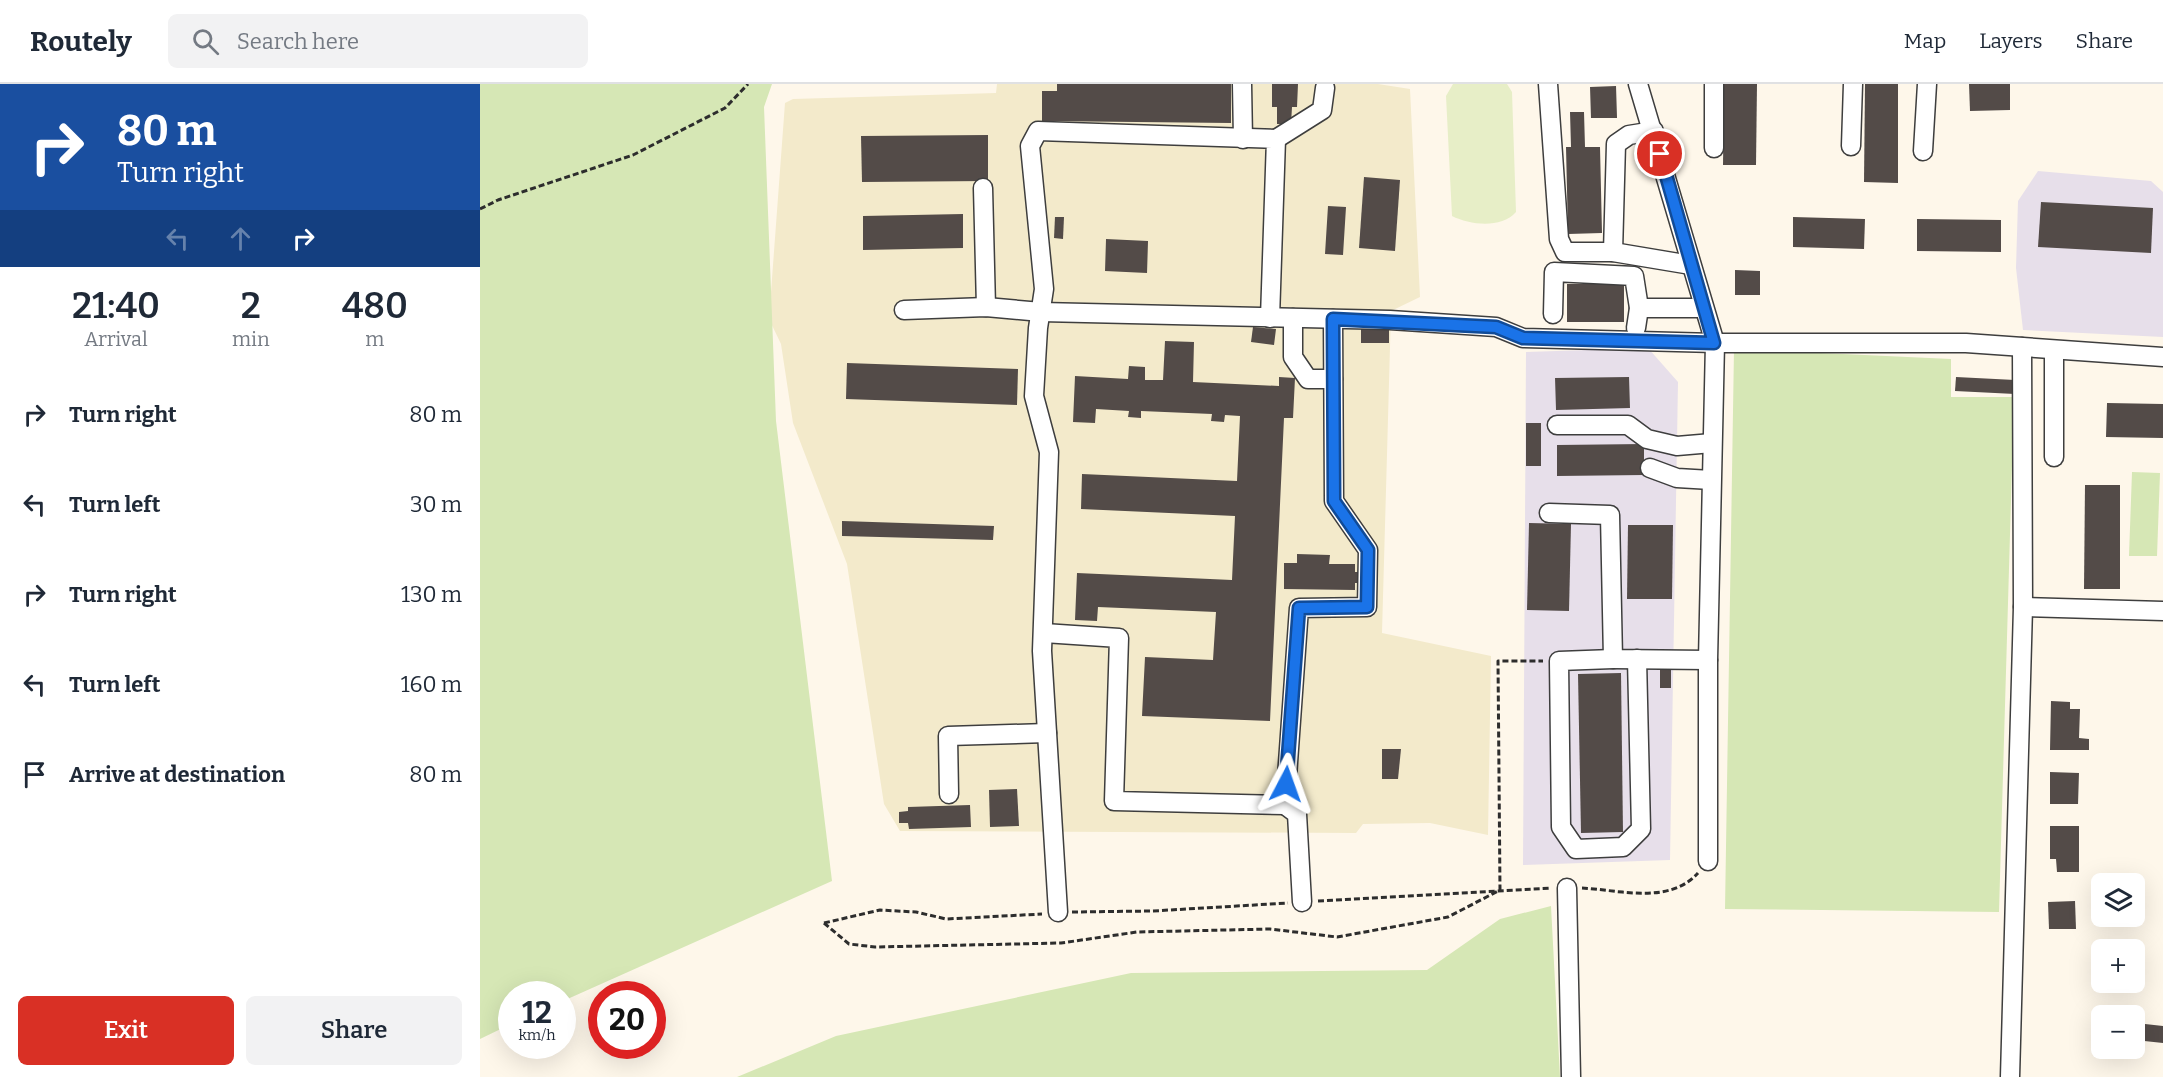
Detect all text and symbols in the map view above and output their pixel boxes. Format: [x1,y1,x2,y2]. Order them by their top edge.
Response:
search box [168,14,588,68]
text: Routely [30,25,132,58]
icon: search [189,25,222,58]
text: Search here [237,28,359,55]
text: Map [1904,28,1946,54]
text: Layers [1979,28,2043,54]
text: Share [2076,28,2133,54]
text: 80 m [117,106,217,156]
icon: right [18,108,96,186]
pin [1634,128,1685,179]
icon: arrive [1643,137,1676,170]
text: Turn right [117,157,244,189]
icon: left [161,222,194,255]
icon: ahead [224,222,257,255]
icon: right [287,222,320,255]
text: 21:40 [72,284,160,328]
text: 2 [241,284,261,328]
text: 480 [342,284,408,328]
text: Arrival [84,327,148,351]
text: min [232,327,270,351]
text: m [365,327,384,351]
icon: right [18,398,51,431]
text: Turn right [69,401,177,428]
text: 80 m [409,401,462,428]
icon: left [18,488,51,521]
text: Turn left [69,491,161,518]
text: 30 m [410,491,462,518]
icon: right [18,578,51,611]
text: Turn right [69,581,177,608]
text: 130 m [401,581,462,608]
icon: left [18,668,51,701]
text: Turn left [69,671,161,698]
text: 160 m [401,671,462,698]
position arrow [1254,752,1318,816]
icon: arrive [18,758,51,791]
text: Arrive at destination [69,761,285,788]
text: 80 m [409,761,462,788]
map controls [2091,873,2145,1059]
button: layers [2091,873,2145,927]
button: + [2091,939,2145,993]
speed limit sign: 20 [588,981,666,1059]
text: 12 [522,995,552,1031]
button: Exit [18,996,234,1065]
button: Share [246,996,462,1065]
button: − [2091,1005,2145,1059]
text: km/h [518,1026,556,1044]

